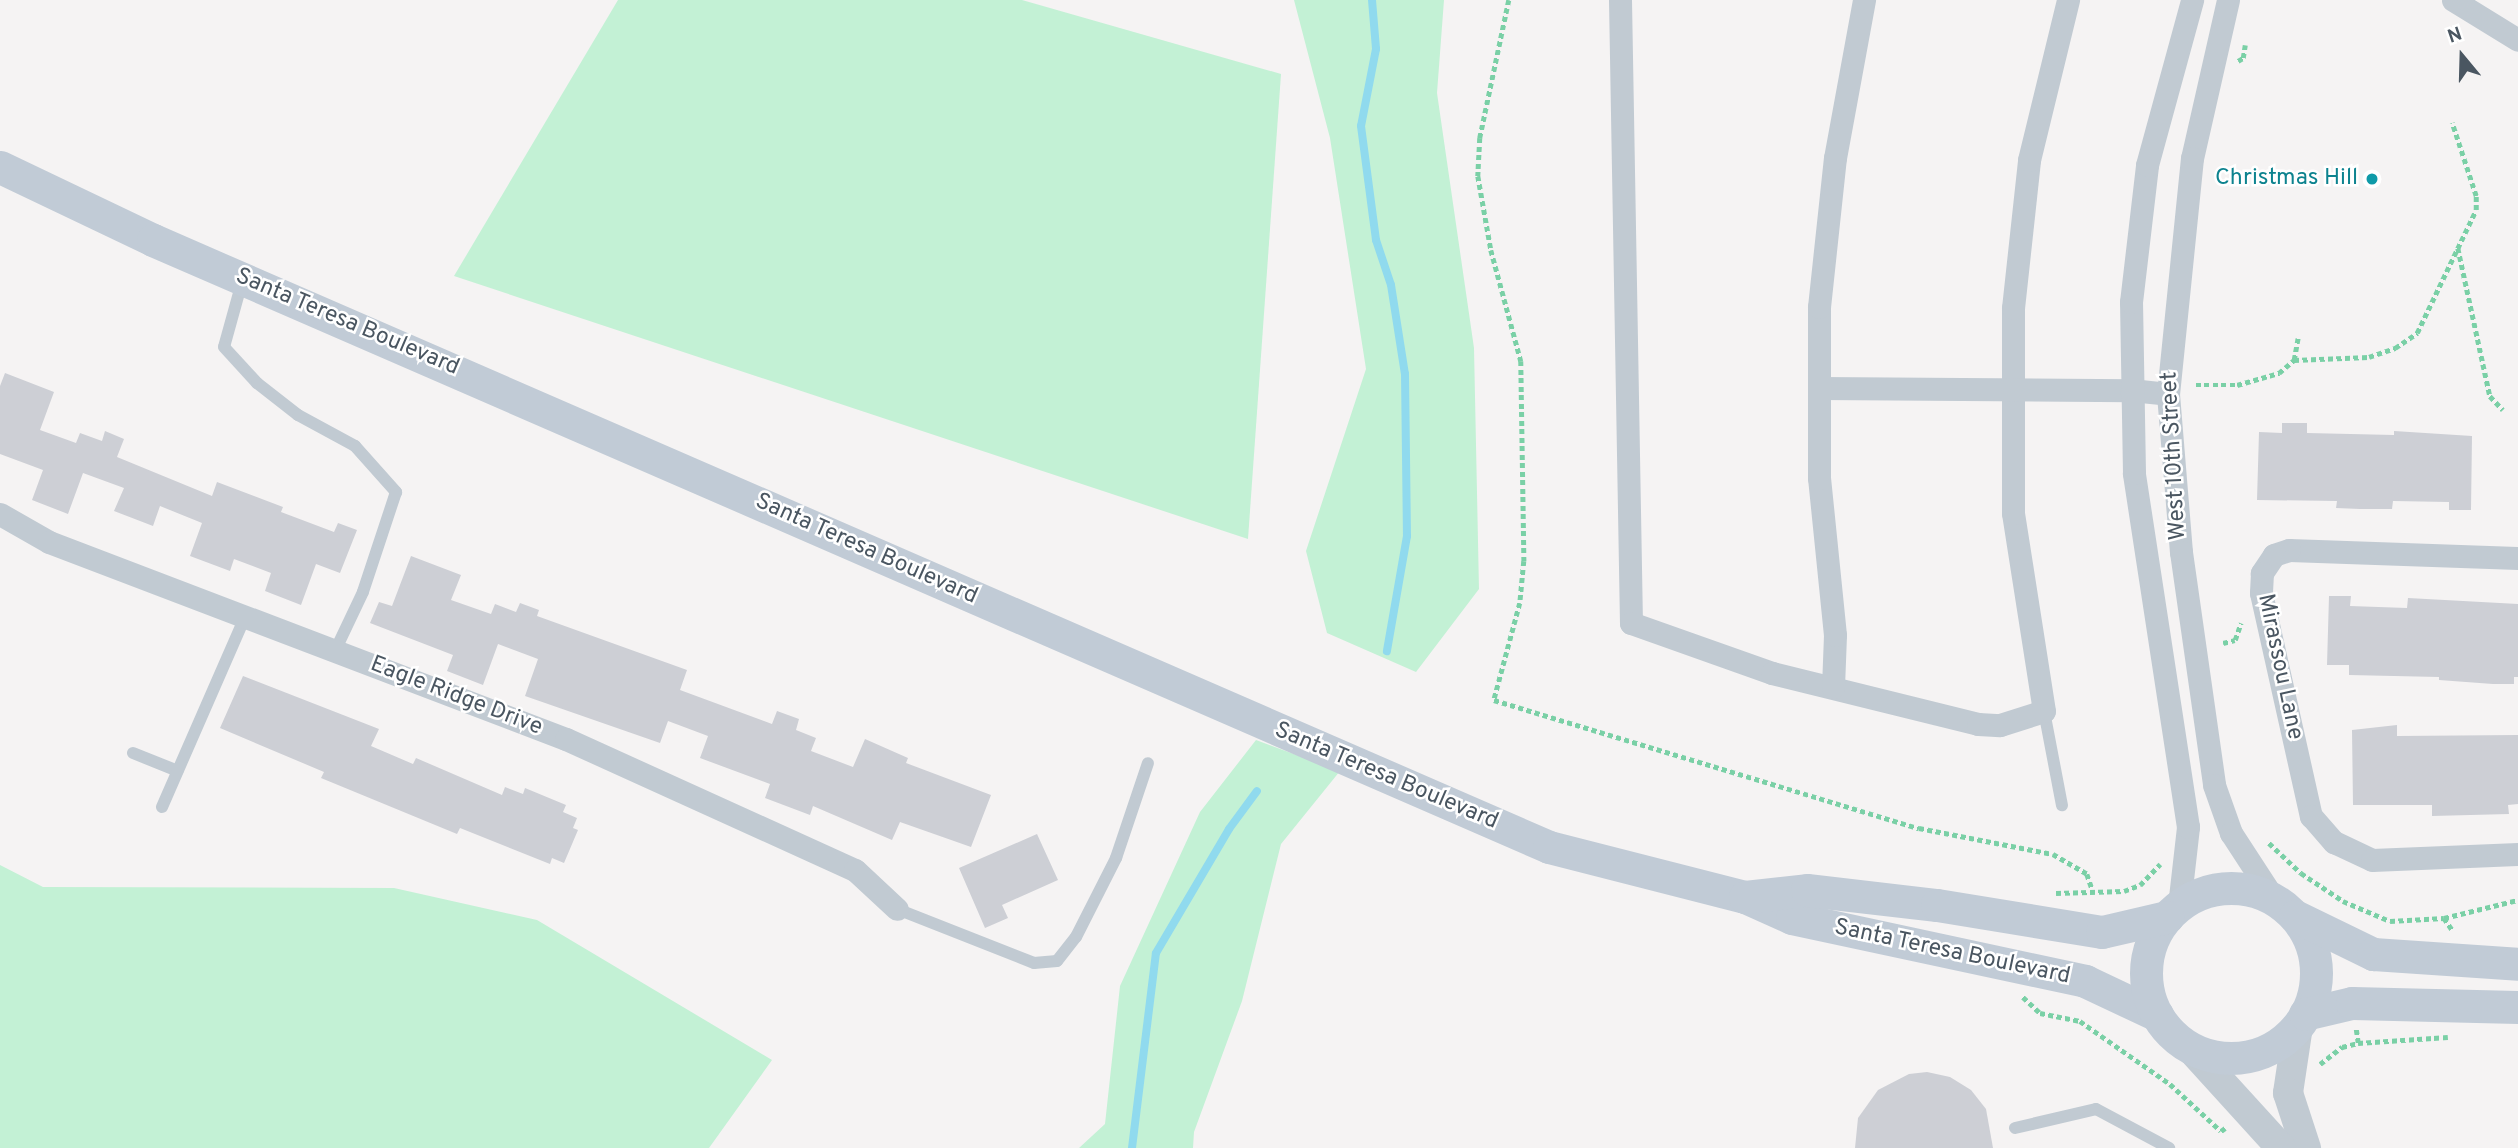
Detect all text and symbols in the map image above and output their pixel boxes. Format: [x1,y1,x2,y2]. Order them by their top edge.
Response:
north arrow [2427,21,2497,91]
text: N [2445,23,2466,50]
place label: Christmas Hill [2215,165,2358,193]
marker: Christmas Hill [2364,171,2380,187]
street label: Santa Teresa Boulevard [231,263,463,383]
street label: West 10th Street [2157,371,2193,541]
street label: Santa Teresa Boulevard [750,488,982,612]
street label: Mirassou Lane [2250,592,2308,742]
street label: Eagle Ridge Drive [366,652,546,742]
street label: Santa Teresa Boulevard [1270,717,1502,837]
street label: Santa Teresa Boulevard [1831,914,2073,992]

